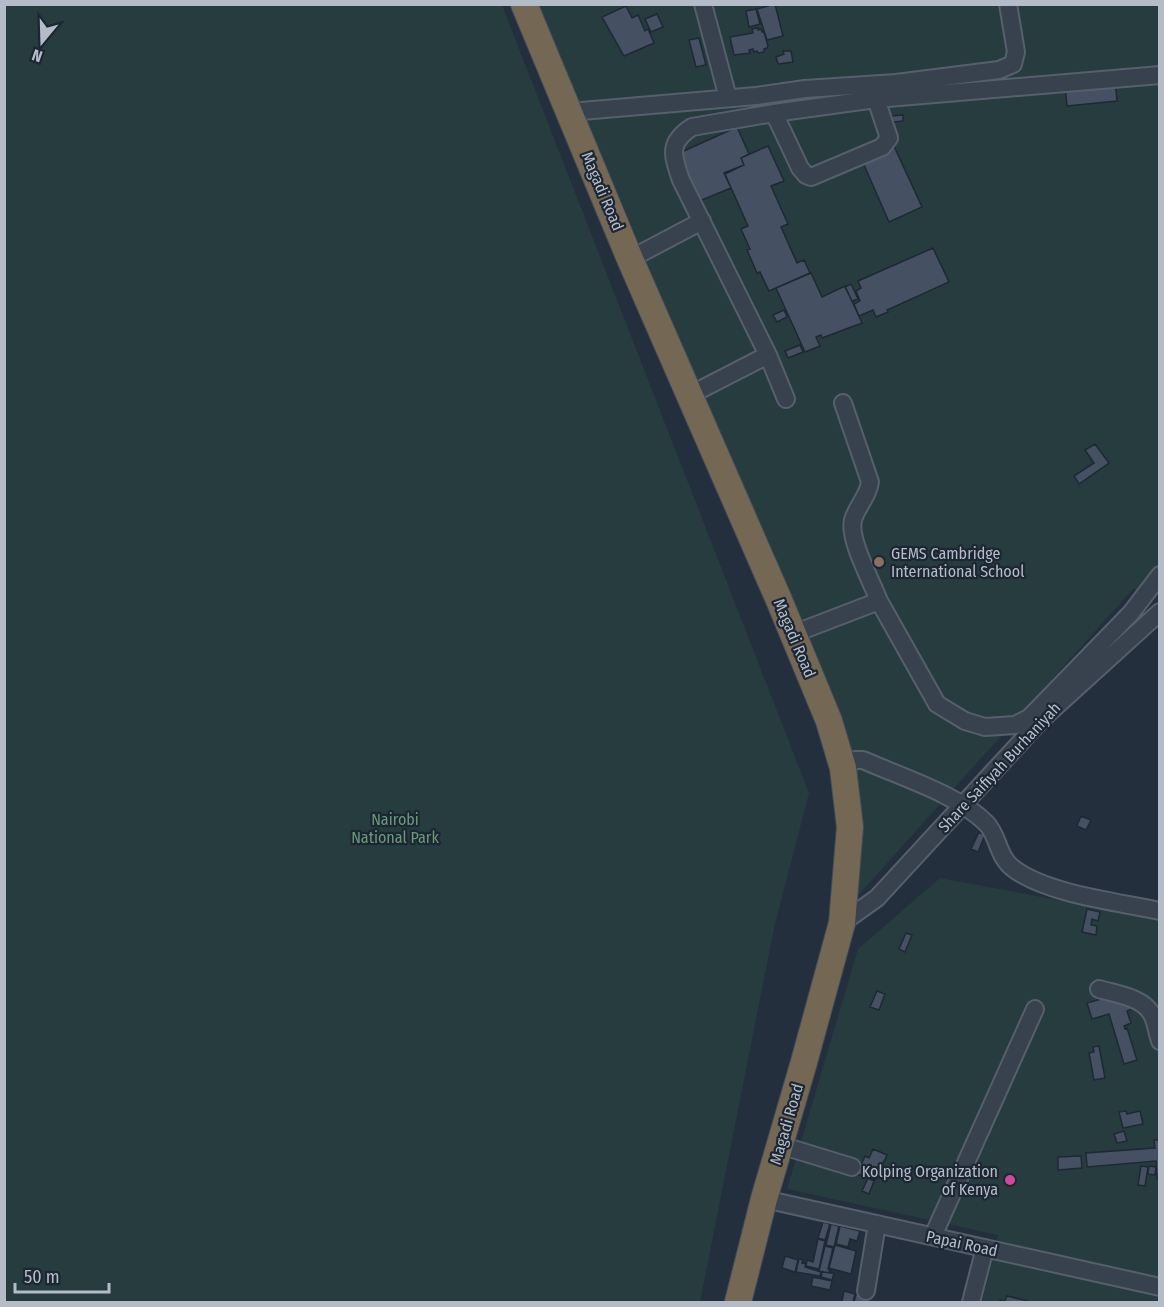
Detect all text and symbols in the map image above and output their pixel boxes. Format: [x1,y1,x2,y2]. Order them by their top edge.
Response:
north arrow [12,12,72,72]
text: N [30,45,45,66]
street label: Magadi Road [577,149,628,233]
place label: GEMS Cambridge International School [891,544,1024,581]
marker: GEMS Cambridge International School [872,555,886,569]
street label: Magadi Road [769,596,820,680]
street label: Share Saifiyah Burhaniyah [934,698,1065,836]
park label: Nairobi National Park [351,810,439,847]
street label: Magadi Road [766,1081,807,1167]
place label: Kolping Organization of Kenya [862,1162,998,1199]
marker: Kolping Organization of Kenya [1003,1173,1017,1187]
street label: Papai Road [924,1227,999,1260]
scale bar [15,1256,110,1294]
text: 50 m [24,1266,60,1288]

